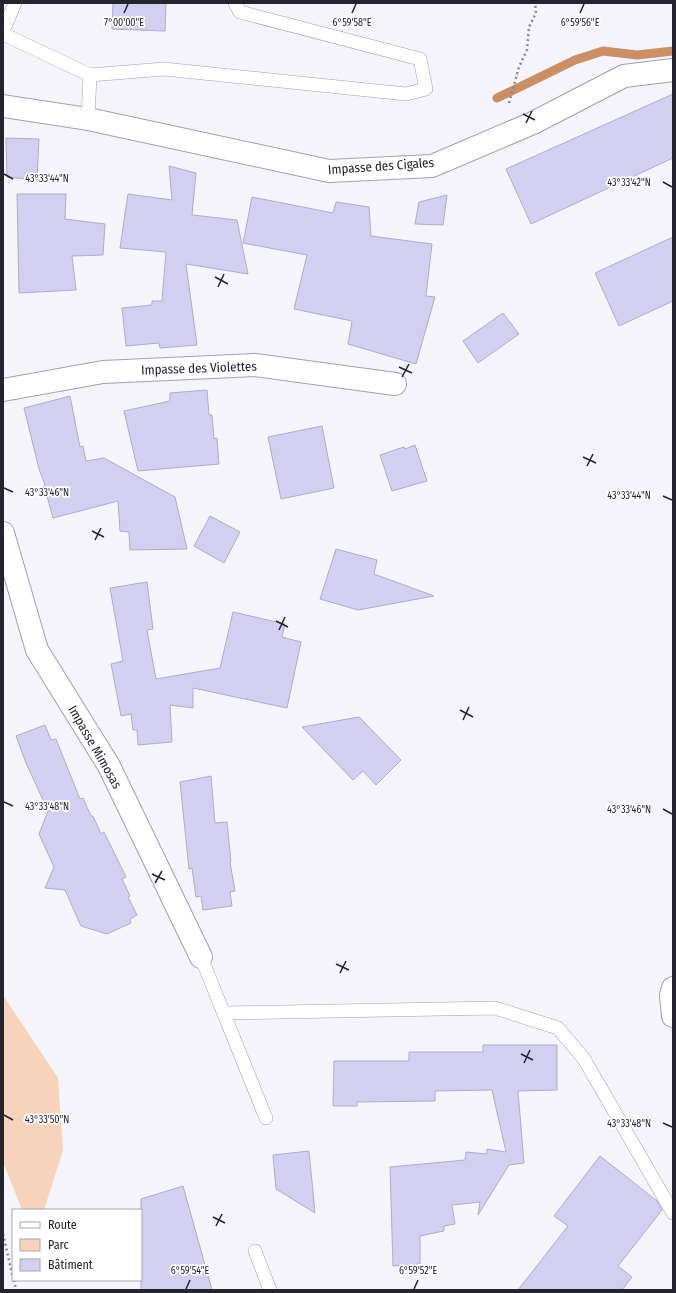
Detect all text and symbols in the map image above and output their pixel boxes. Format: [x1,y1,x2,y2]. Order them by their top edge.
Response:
text: 7°00'00"E [104,17,144,29]
text: 6°59'58"E [333,17,372,29]
text: 6°59'56"E [561,17,600,29]
street label: Impasse des Cigales [327,155,435,177]
text: 43°33'44"N [25,173,69,185]
text: 43°33'42"N [607,177,651,189]
street label: Impasse des Violettes [141,358,258,378]
text: 43°33'46"N [25,487,69,499]
text: 43°33'44"N [607,490,651,502]
street label: Impasse Mimosas [65,703,125,792]
text: 43°33'48"N [25,801,69,813]
text: 43°33'46"N [607,804,651,816]
text: 43°33'50"N [25,1114,69,1126]
text: 43°33'48"N [607,1118,651,1130]
legend [12,1209,142,1281]
text: Route [48,1218,77,1232]
text: Parc [48,1238,69,1252]
text: Bâtiment [48,1258,93,1272]
text: 6°59'54"E [171,1265,209,1277]
text: 6°59'52"E [399,1265,437,1277]

